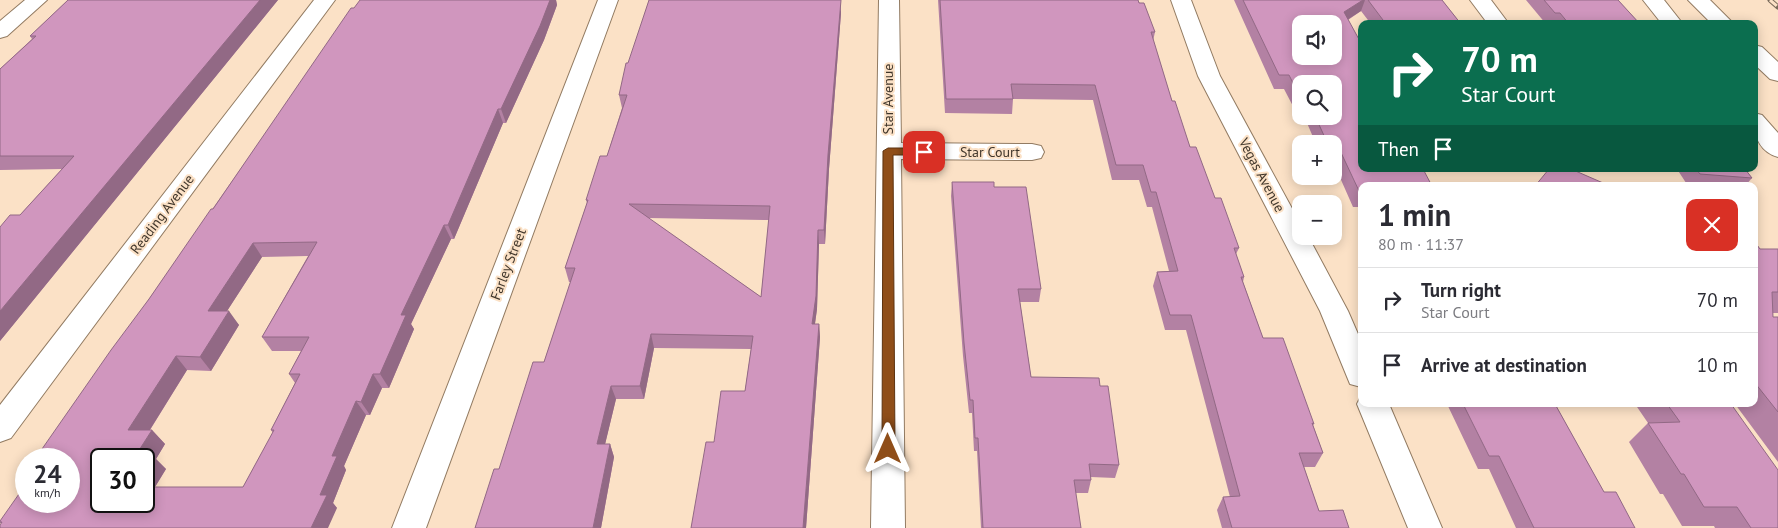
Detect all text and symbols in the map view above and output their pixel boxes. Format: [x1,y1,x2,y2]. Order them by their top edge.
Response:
map controls [1292,15,1342,245]
button: sound [1292,15,1342,65]
text: 70 m [1461,36,1538,82]
icon: right [1378,40,1443,105]
street label: Star Avenue [879,64,897,134]
button: search [1292,75,1342,125]
text: Star Court [1461,80,1555,108]
pin [903,131,945,173]
street label: Vegas Avenue [1234,134,1289,215]
button: + [1292,135,1342,185]
icon: arrive [1429,135,1457,163]
text: Then [1378,137,1419,161]
icon: arrive [910,138,938,166]
street label: Star Court [960,143,1020,161]
street label: Reading Avenue [126,171,198,257]
button: − [1292,195,1342,245]
text: 1 min [1378,195,1451,234]
button: close [1686,199,1738,251]
street label: Farley Street [486,225,530,302]
text: 80 m · 11:37 [1378,234,1464,254]
text: Turn right [1421,278,1501,302]
icon: right [1378,286,1406,314]
text: 70 m [1697,288,1738,312]
text: Star Court [1421,302,1490,322]
icon: arrive [1378,351,1406,379]
text: Arrive at destination [1421,353,1587,377]
text: 10 m [1697,353,1738,377]
position arrow [861,422,913,474]
speed limit sign: 30 [90,448,155,513]
text: 24 [33,458,62,490]
text: km/h [34,485,61,500]

